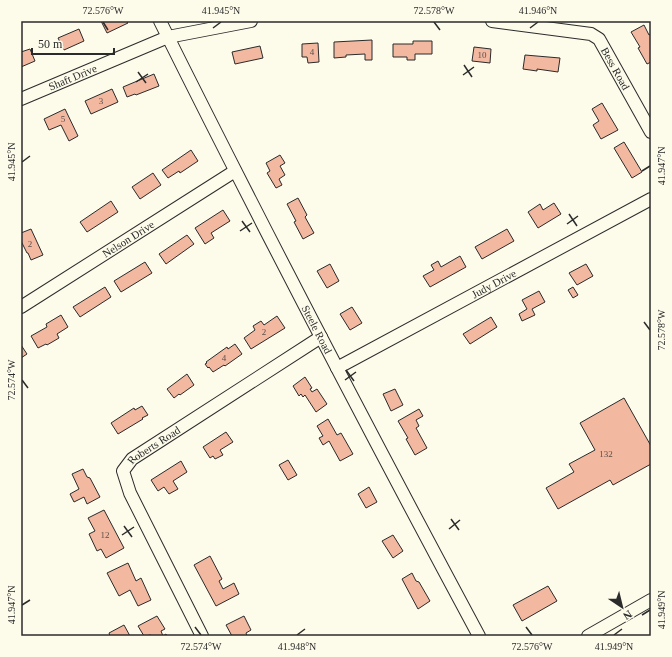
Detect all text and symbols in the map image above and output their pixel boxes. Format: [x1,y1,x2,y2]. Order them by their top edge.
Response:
text: 72.576°W [83,5,124,16]
text: 41.945°N [202,5,240,16]
text: 72.578°W [414,5,455,16]
text: 41.946°N [519,5,557,16]
scale bar [32,30,114,56]
text: 50 m [38,37,63,51]
street label: Bess Road [599,45,632,92]
house number: 4 [310,47,315,57]
house number: 10 [478,50,487,60]
street label: Shaft Drive [47,62,99,93]
house number: 3 [99,96,104,106]
house number: 5 [61,114,66,124]
text: 41.945°N [6,143,17,181]
text: 41.947°N [656,147,667,185]
street label: Nelson Drive [100,218,156,260]
house number: 2 [28,239,32,249]
street label: Judy Drive [469,267,518,300]
street label: Steele Road [299,303,335,356]
text: 72.578°W [656,309,667,350]
house number: 2 [262,327,266,337]
house number: 4 [222,353,227,363]
text: 72.574°W [6,359,17,400]
street label: Roberts Road [125,423,183,466]
house number: 132 [599,449,613,459]
house number: 12 [101,530,110,540]
text: 41.947°N [6,586,17,624]
north arrow [602,587,642,627]
text: 41.949°N [656,591,667,629]
text: N [621,608,634,622]
text: 72.574°W [181,641,222,652]
text: 41.948°N [278,641,316,652]
text: 72.576°W [512,641,553,652]
text: 41.949°N [595,641,633,652]

